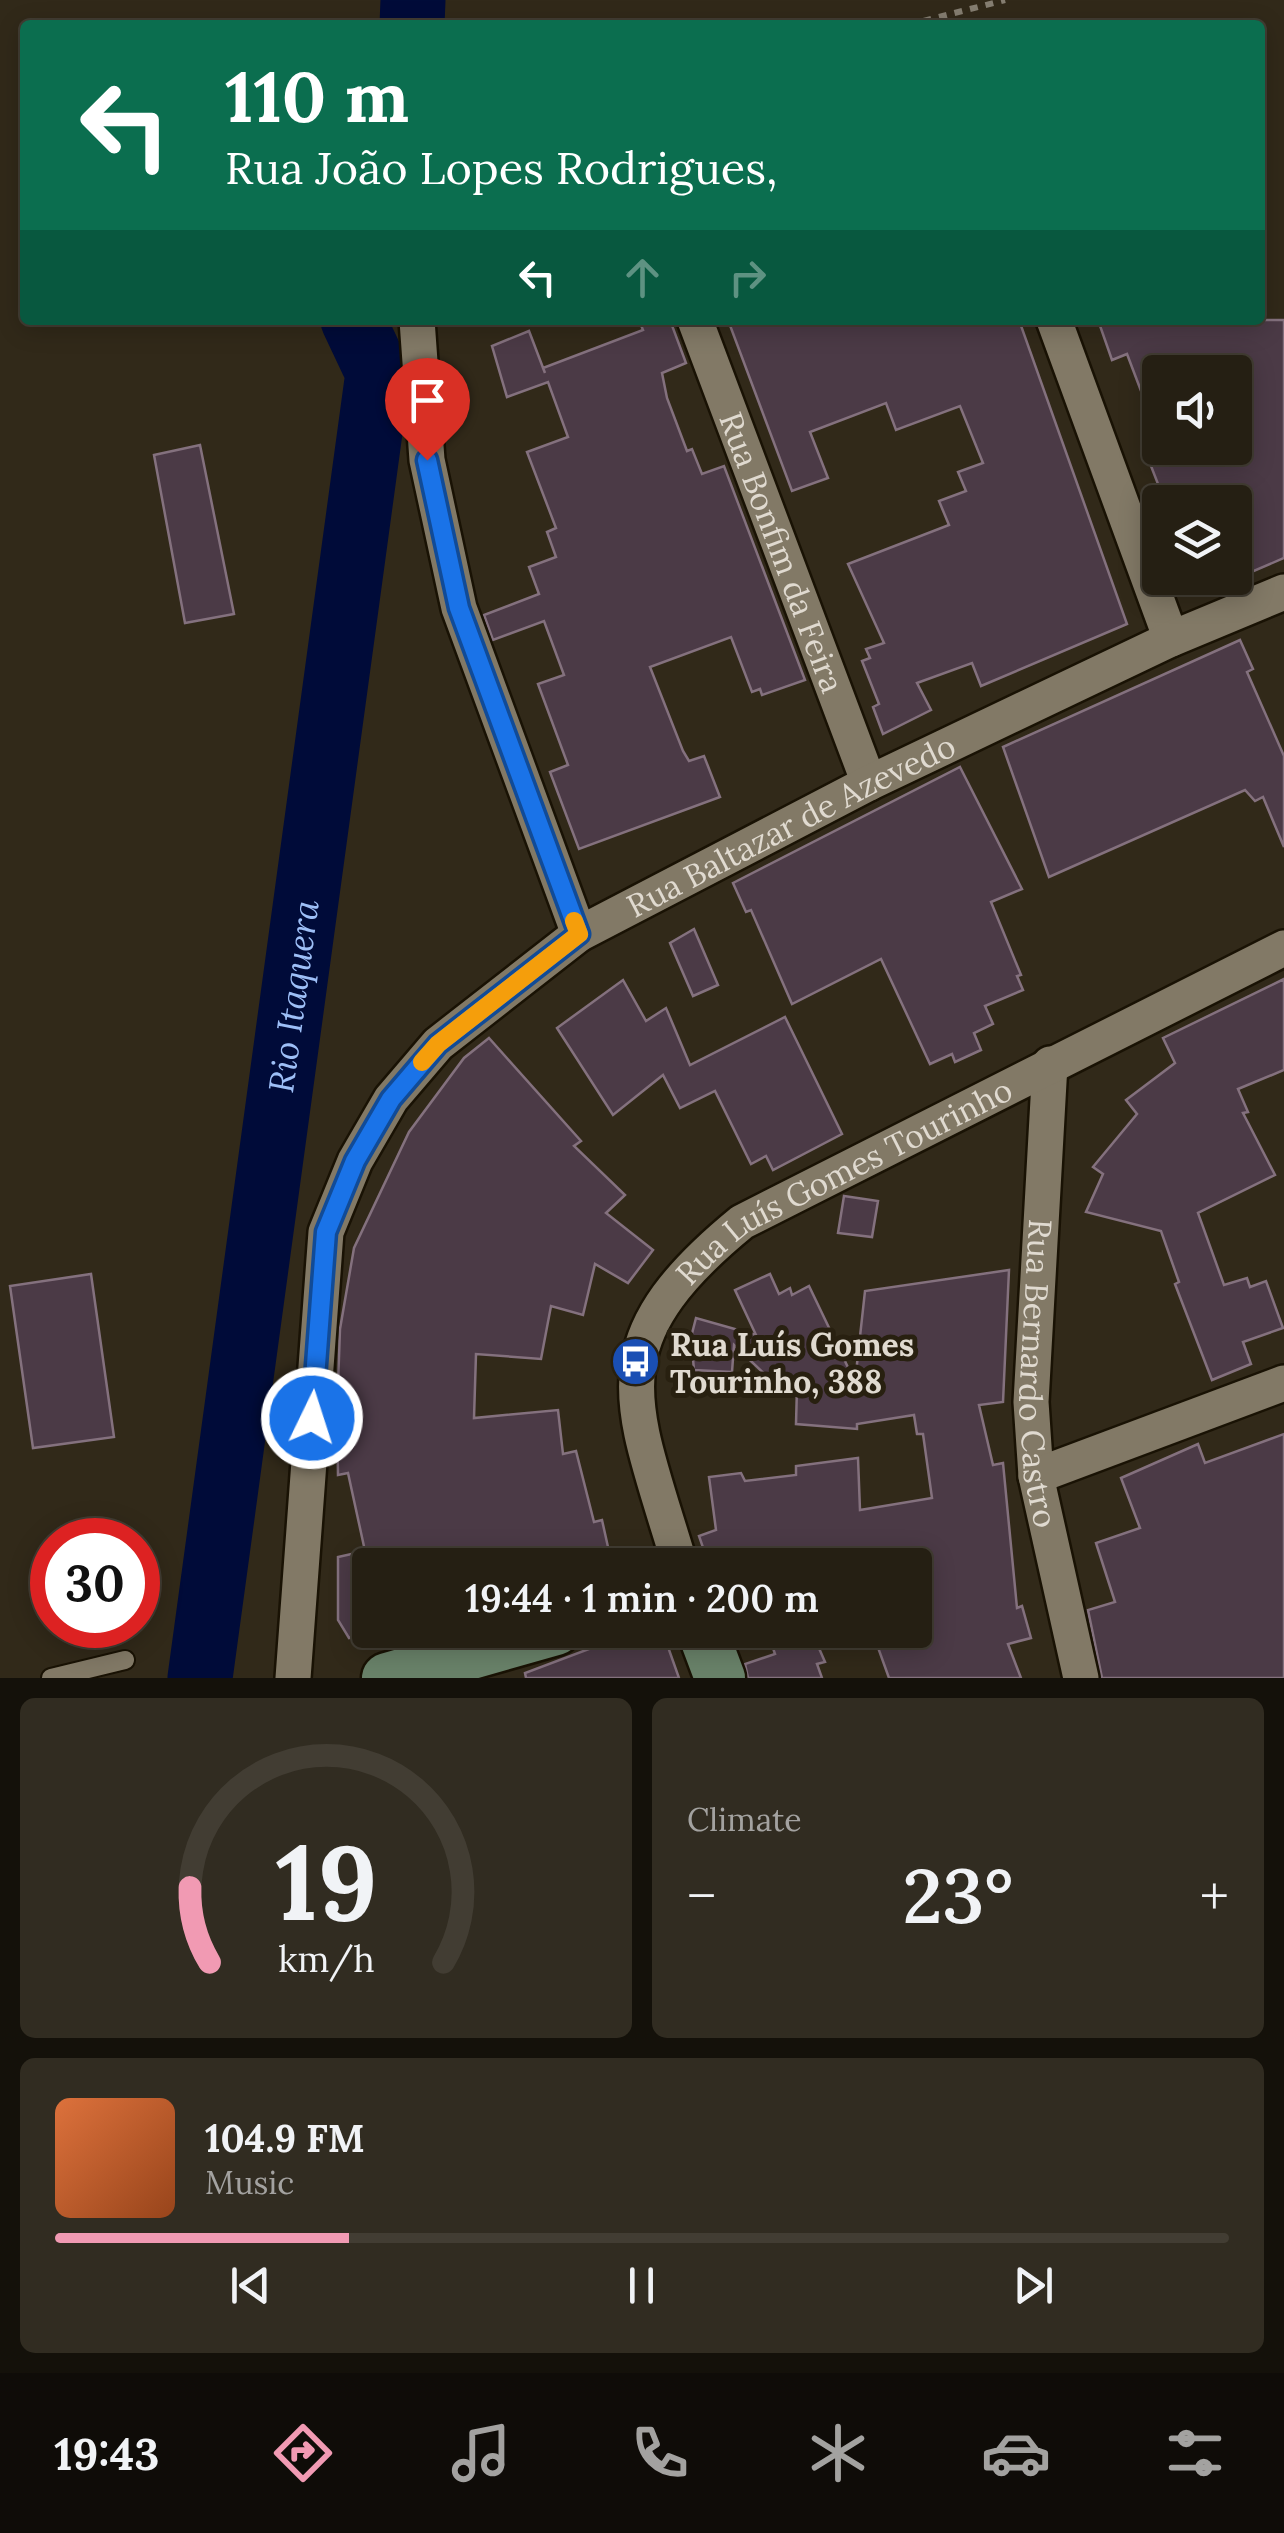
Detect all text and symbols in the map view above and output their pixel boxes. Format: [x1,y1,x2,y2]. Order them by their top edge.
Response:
text: 110 m [225,52,409,141]
icon: left [60,60,190,190]
text: Rua João Lopes Rodrigues, [225,139,777,196]
icon: left [510,250,565,305]
icon: ahead [615,250,670,305]
icon: right [720,250,775,305]
map controls [1142,355,1252,595]
button: sound [1142,355,1252,465]
pin [385,358,470,461]
icon: arrive [400,373,455,428]
street label: Rua Bonfim da Feira [711,406,854,698]
button: layers [1142,485,1252,595]
street label: Rua Baltazar de Azevedo [620,724,962,926]
water label: Rio Itaquera [258,896,328,1095]
street label: Rua Luís Gomes Tourinho [666,1068,1019,1293]
street label: Rua Bernardo Castro [1010,1218,1067,1531]
place label: Rua Luís Gomes Tourinho, 388 [670,1324,914,1402]
bus stop icon: Rua Luís Gomes Tourinho, 388 [609,1336,661,1388]
position arrow [260,1366,364,1470]
speed limit sign: 30 [30,1518,160,1648]
text: 19:44 · 1 min · 200 m [465,1574,819,1622]
text: Climate [687,1799,802,1840]
text: 19 [275,1815,377,1948]
text: 23° [903,1848,1013,1944]
text: − [687,1861,716,1931]
text: + [1200,1861,1229,1931]
text: km/h [278,1936,374,1982]
text: 104.9 FM [205,2114,365,2162]
text: Music [205,2162,294,2203]
icon: previous [223,2258,278,2313]
icon: pause [614,2258,669,2313]
icon: next [1006,2258,1061,2313]
icon: directions [268,2418,338,2488]
icon: music [446,2418,516,2488]
icon: phone [625,2418,695,2488]
icon: climate [803,2418,873,2488]
icon: car [981,2418,1051,2488]
icon: filters [1160,2418,1230,2488]
text: 19:43 [54,2425,159,2482]

